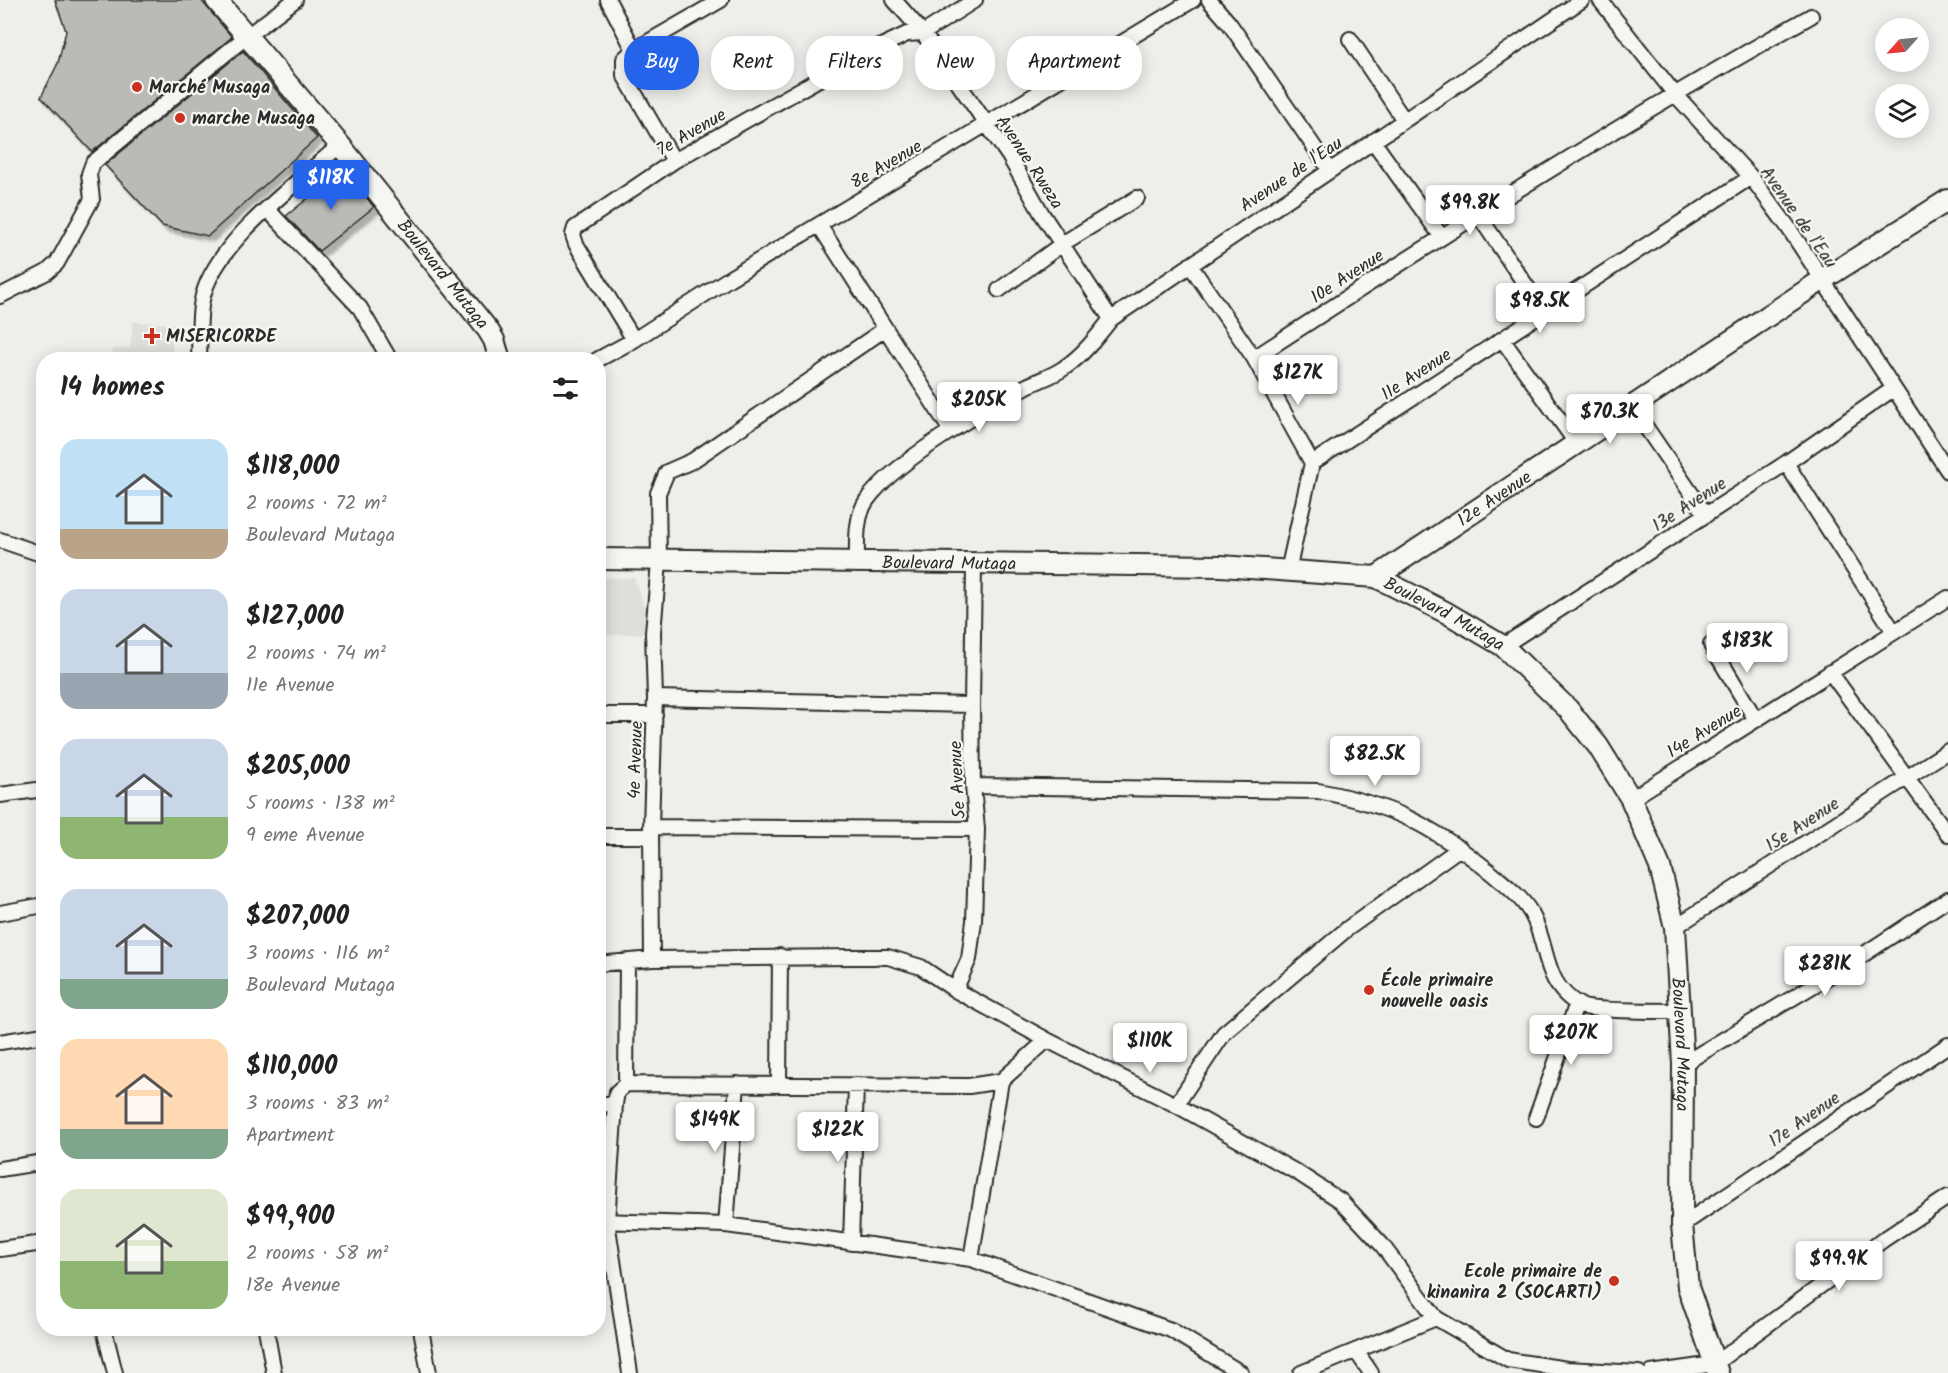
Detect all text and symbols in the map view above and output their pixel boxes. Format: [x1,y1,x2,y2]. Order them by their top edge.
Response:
north arrow [1875,18,1929,72]
map controls [1875,18,1929,138]
chip: Buy [624,36,699,90]
chip: Rent [711,36,794,90]
chip: Filters [806,36,903,90]
chip: New [915,36,995,90]
chip: Apartment [1007,36,1142,90]
place label: Marché Musaga [149,74,270,103]
marker: Marché Musaga [130,80,144,94]
button: layers [1875,84,1929,138]
street label: 7e Avenue [651,102,732,165]
place label: marche Musaga [192,105,315,134]
street label: Avenue Rweza [987,110,1070,216]
marker: marche Musaga [173,111,187,125]
street label: Avenue de l'Eau [1234,130,1350,221]
street label: 8e Avenue [845,133,928,198]
pin: $118K [289,160,373,211]
street label: Avenue de l'Eau [1752,161,1844,275]
text: $118K [307,163,355,195]
pin: $99.8K [1421,185,1519,236]
text: $99.8K [1440,188,1500,220]
street label: Boulevard Mutaga [389,213,495,336]
street label: 10e Avenue [1305,243,1391,312]
pin: $98.5K [1491,283,1589,334]
text: $98.5K [1510,286,1570,318]
place label: MISERICORDE [166,323,277,352]
marker: MISERICORDE [143,327,161,345]
street label: 11e Avenue [1376,341,1458,409]
pin: $127K [1256,355,1340,406]
text: $127K [1272,358,1324,390]
text: 14 homes [60,367,165,409]
icon: filters [549,372,582,405]
pin: $205K [937,382,1021,433]
text: $205K [951,385,1007,417]
pin: $70.3K [1561,394,1659,445]
text: $70.3K [1580,397,1640,429]
text: $118,000 [246,446,339,488]
icon: home [108,463,180,535]
street label: 12e Avenue [1452,464,1538,535]
street label: 13e Avenue [1647,470,1733,540]
text: 2 rooms · 72 m² [246,488,387,520]
text: Boulevard Mutaga [246,520,395,552]
street label: Boulevard Mutaga [882,549,1016,580]
street label: Boulevard Mutaga [1378,570,1510,660]
text: $127,000 [246,596,344,638]
icon: home [108,613,180,685]
pin: $183K [1705,623,1789,674]
text: $183K [1721,626,1773,658]
text: 2 rooms · 74 m² [246,638,386,670]
text: 11e Avenue [246,670,334,702]
street label: 14e Avenue [1662,698,1748,767]
street label: 4e Avenue [621,720,652,800]
pin: $82.5K [1326,736,1424,787]
text: $82.5K [1344,739,1406,771]
street label: 5e Avenue [942,740,975,820]
text: $205,000 [246,746,350,788]
icon: home [108,763,180,835]
text: 5 rooms · 138 m² [246,788,395,820]
street label: 15e Avenue [1760,790,1846,860]
text: 9 eme Avenue [246,820,365,852]
text: $207,000 [246,896,349,938]
icon: home [108,913,180,985]
text: 3 rooms · 116 m² [246,938,389,970]
pin: $281K [1783,946,1867,997]
text: $281K [1798,949,1852,981]
place label: École primaire nouvelle oasis [1381,967,1493,1017]
text: Boulevard Mutaga [246,970,395,1002]
street label: Boulevard Mutaga [1662,977,1696,1112]
marker: École primaire nouvelle oasis [1362,983,1376,997]
pin: $207K [1529,1015,1613,1066]
text: $207K [1543,1018,1599,1050]
pin: $110K [1108,1023,1192,1074]
text: $110K [1127,1026,1173,1058]
text: $110,000 [246,1046,337,1088]
icon: home [108,1063,180,1135]
street label: 17e Avenue [1763,1085,1847,1156]
text: 3 rooms · 83 m² [246,1088,389,1120]
pin: $149K [673,1102,757,1153]
text: $149K [690,1105,740,1137]
pin: $122K [796,1112,880,1163]
text: $122K [811,1115,865,1147]
text: Apartment [246,1120,335,1152]
text: $99,900 [246,1196,334,1238]
icon: home [108,1213,180,1285]
text: 2 rooms · 58 m² [246,1238,388,1270]
pin: $99.9K [1790,1241,1888,1292]
text: $99.9K [1810,1244,1868,1276]
place label: Ecole primaire de kinanira 2 (SOCARTI) [1427,1258,1602,1308]
text: 18e Avenue [246,1270,340,1302]
marker: Ecole primaire de kinanira 2 (SOCARTI) [1607,1274,1621,1288]

